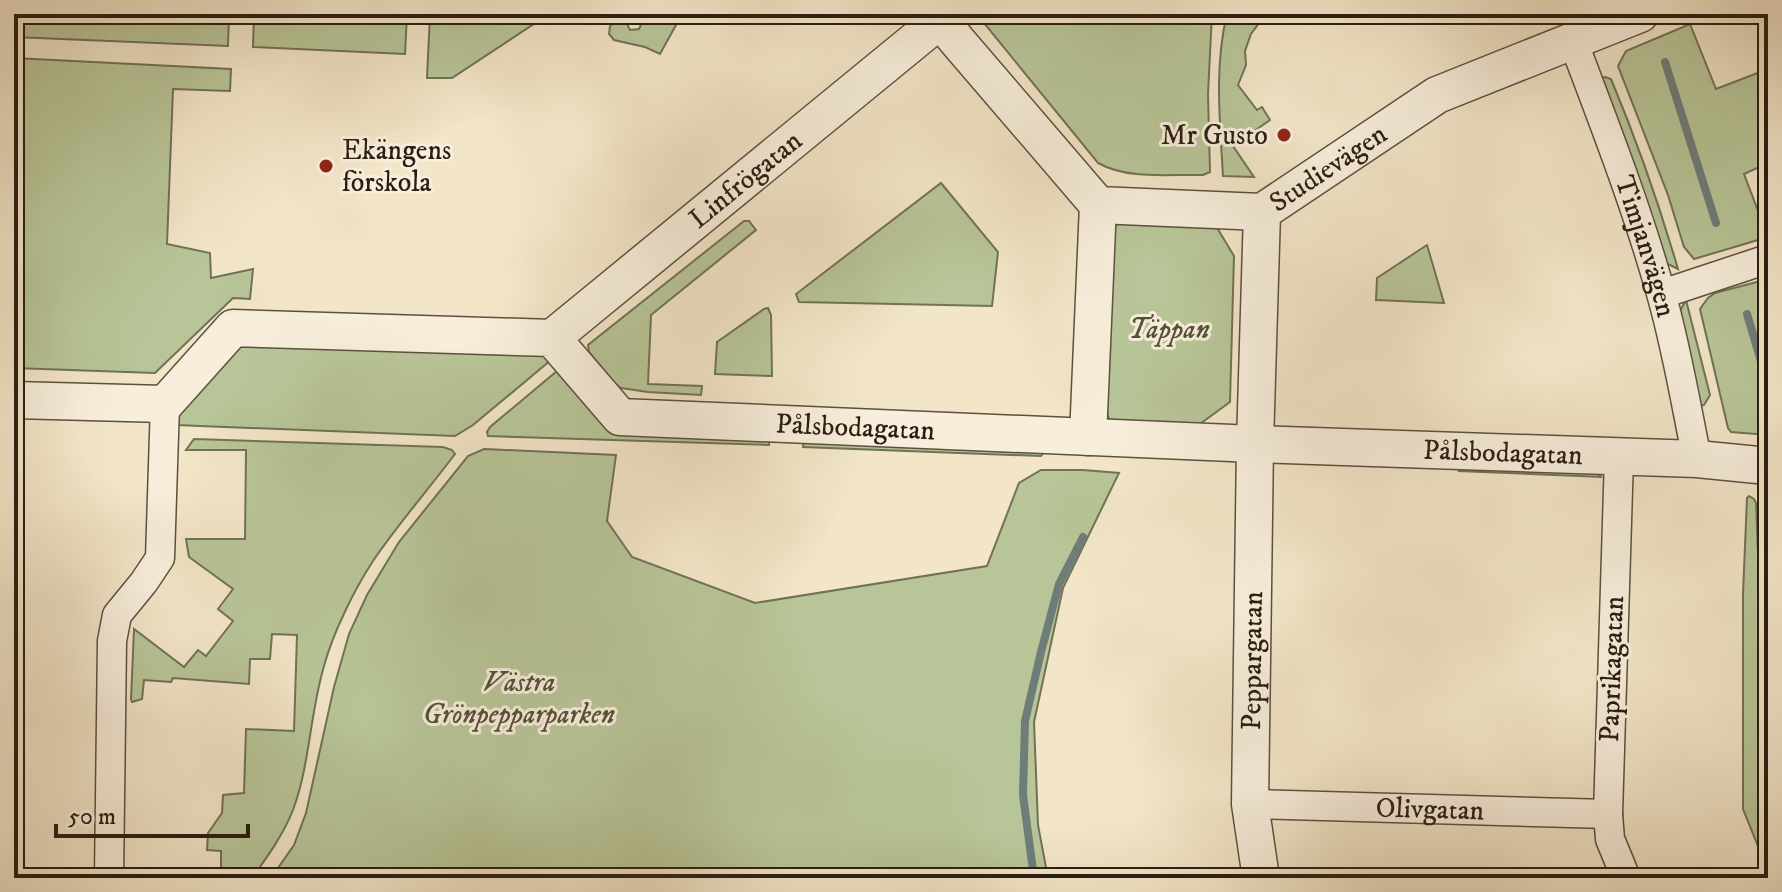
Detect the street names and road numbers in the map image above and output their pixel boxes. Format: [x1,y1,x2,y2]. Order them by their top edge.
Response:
street label: Studievägen [1262,116,1394,220]
street label: Linfrögatan [682,123,809,236]
street label: Timjanvägen [1607,171,1684,321]
street label: Pålsbodagatan [775,406,936,448]
street label: Pålsbodagatan [1422,432,1584,473]
street label: Peppargatan [1234,591,1270,731]
street label: Paprikagatan [1592,595,1632,743]
street label: Olivgatan [1375,790,1485,828]

